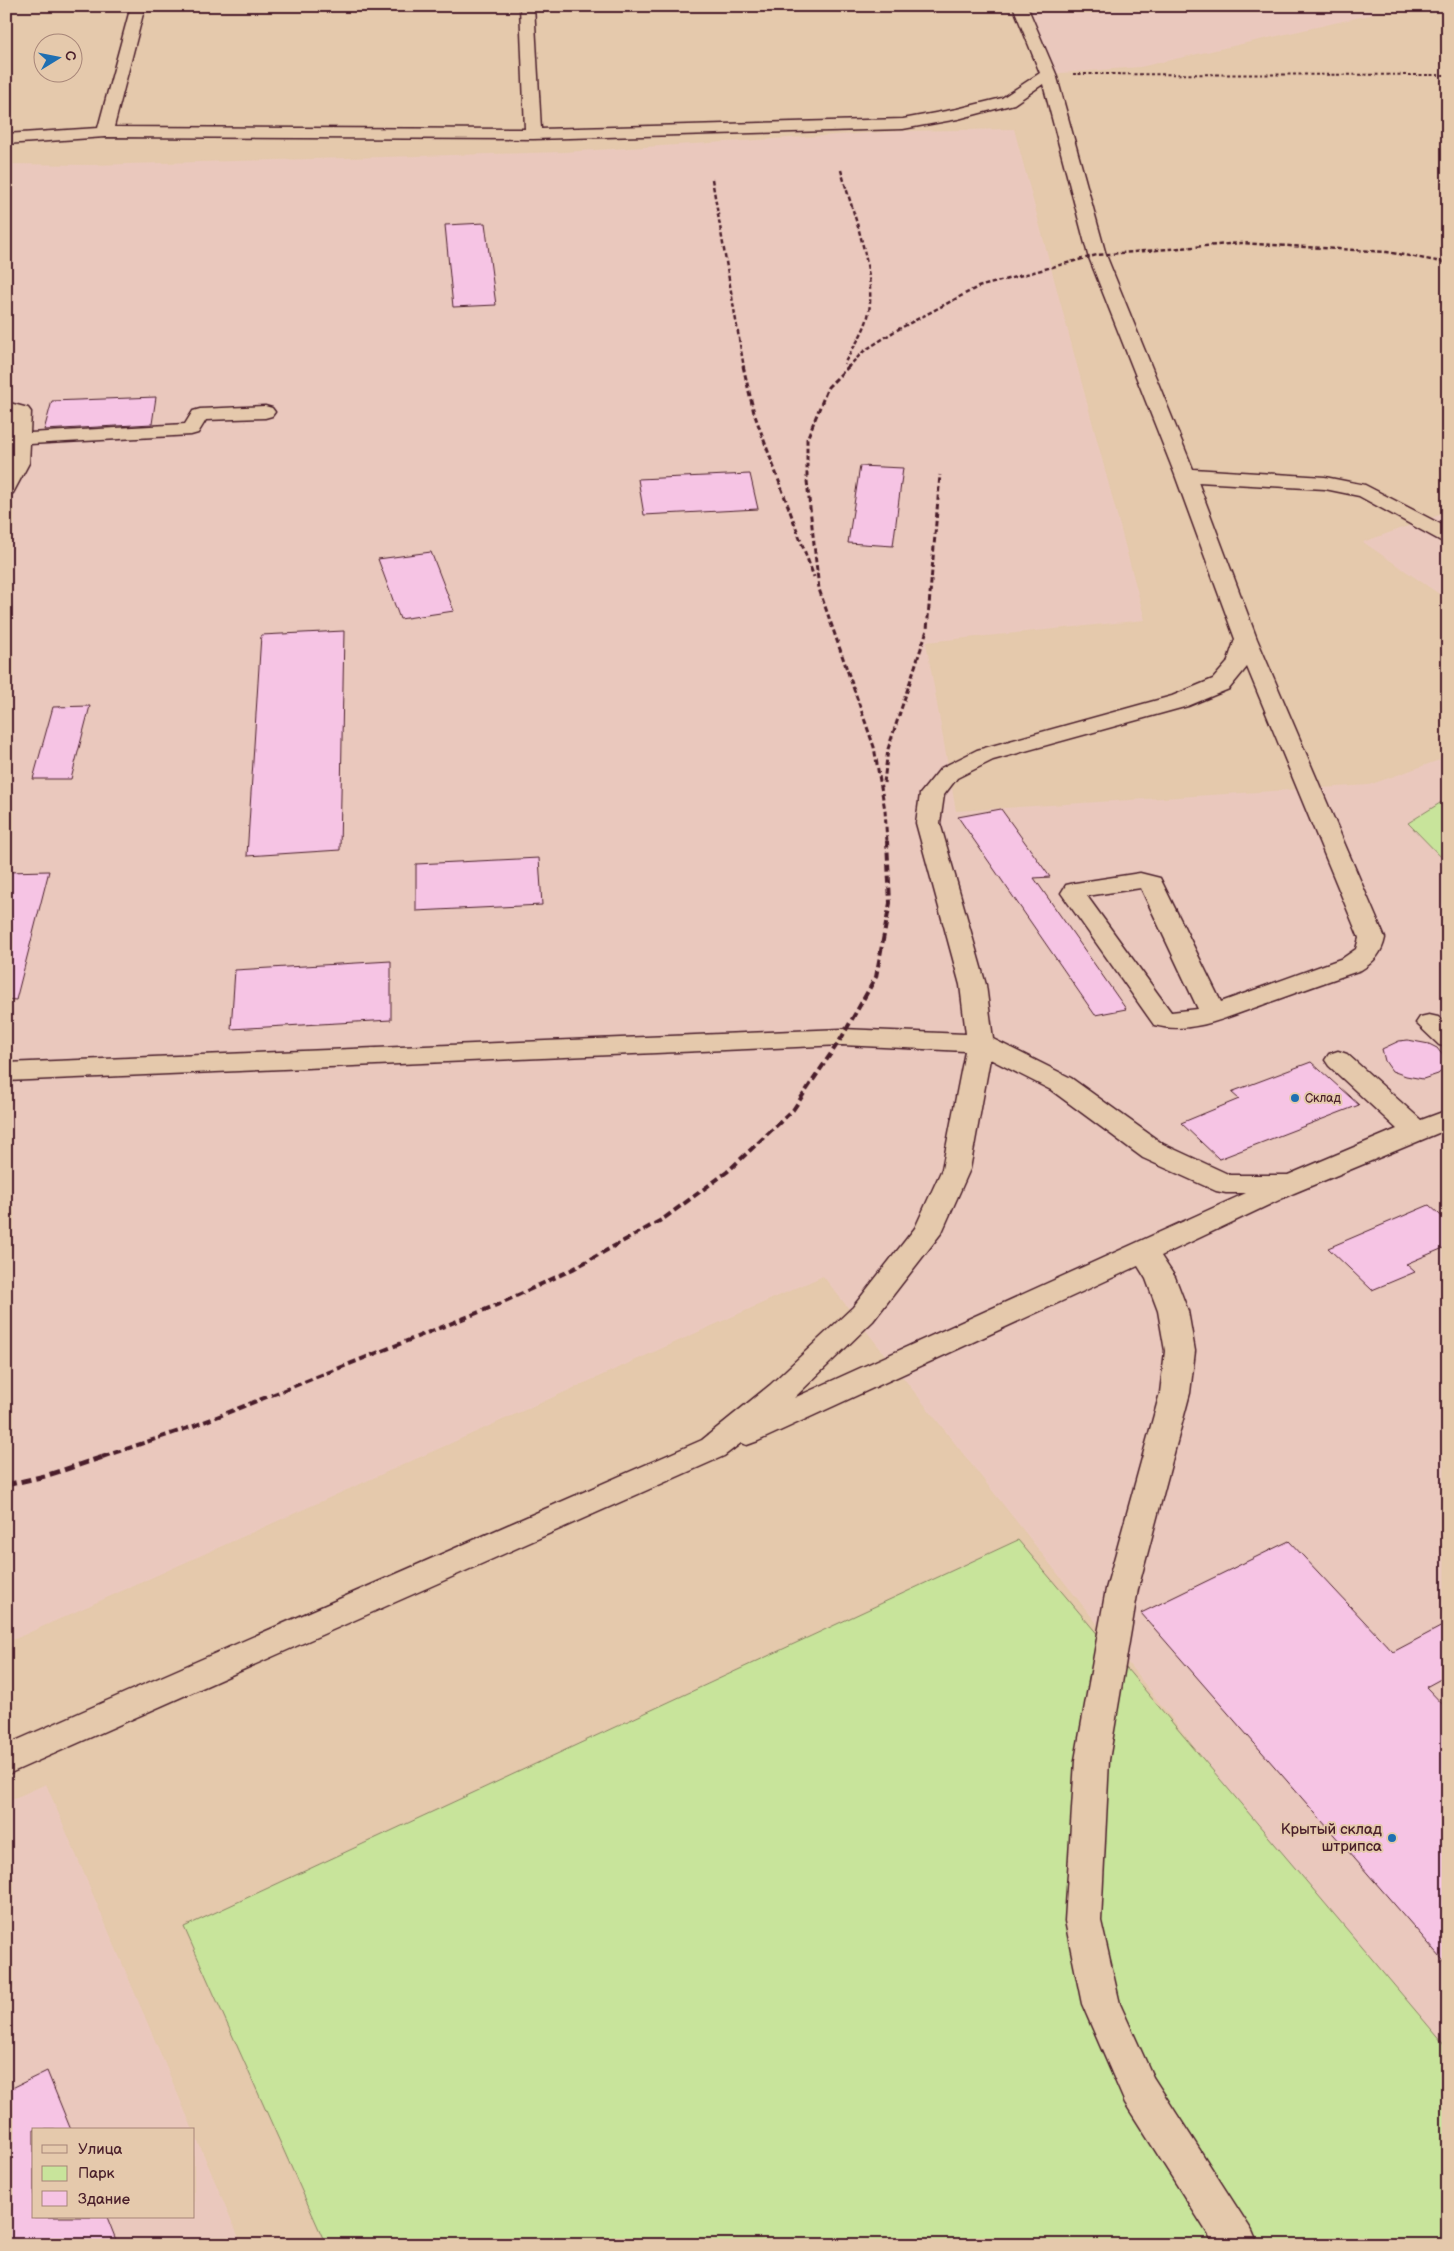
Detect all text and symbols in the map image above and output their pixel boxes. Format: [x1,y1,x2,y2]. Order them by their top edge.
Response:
north arrow [32,32,82,82]
text: С [61,50,80,62]
place label: Склад [1305,1091,1341,1106]
marker: Склад [1289,1092,1301,1104]
place label: Крытый склад штрипса [1281,1820,1382,1856]
marker: Крытый склад штрипса [1386,1832,1398,1844]
legend [32,2128,195,2218]
text: Улица [78,2140,123,2159]
text: Парк [78,2164,115,2183]
text: Здание [78,2190,130,2209]

